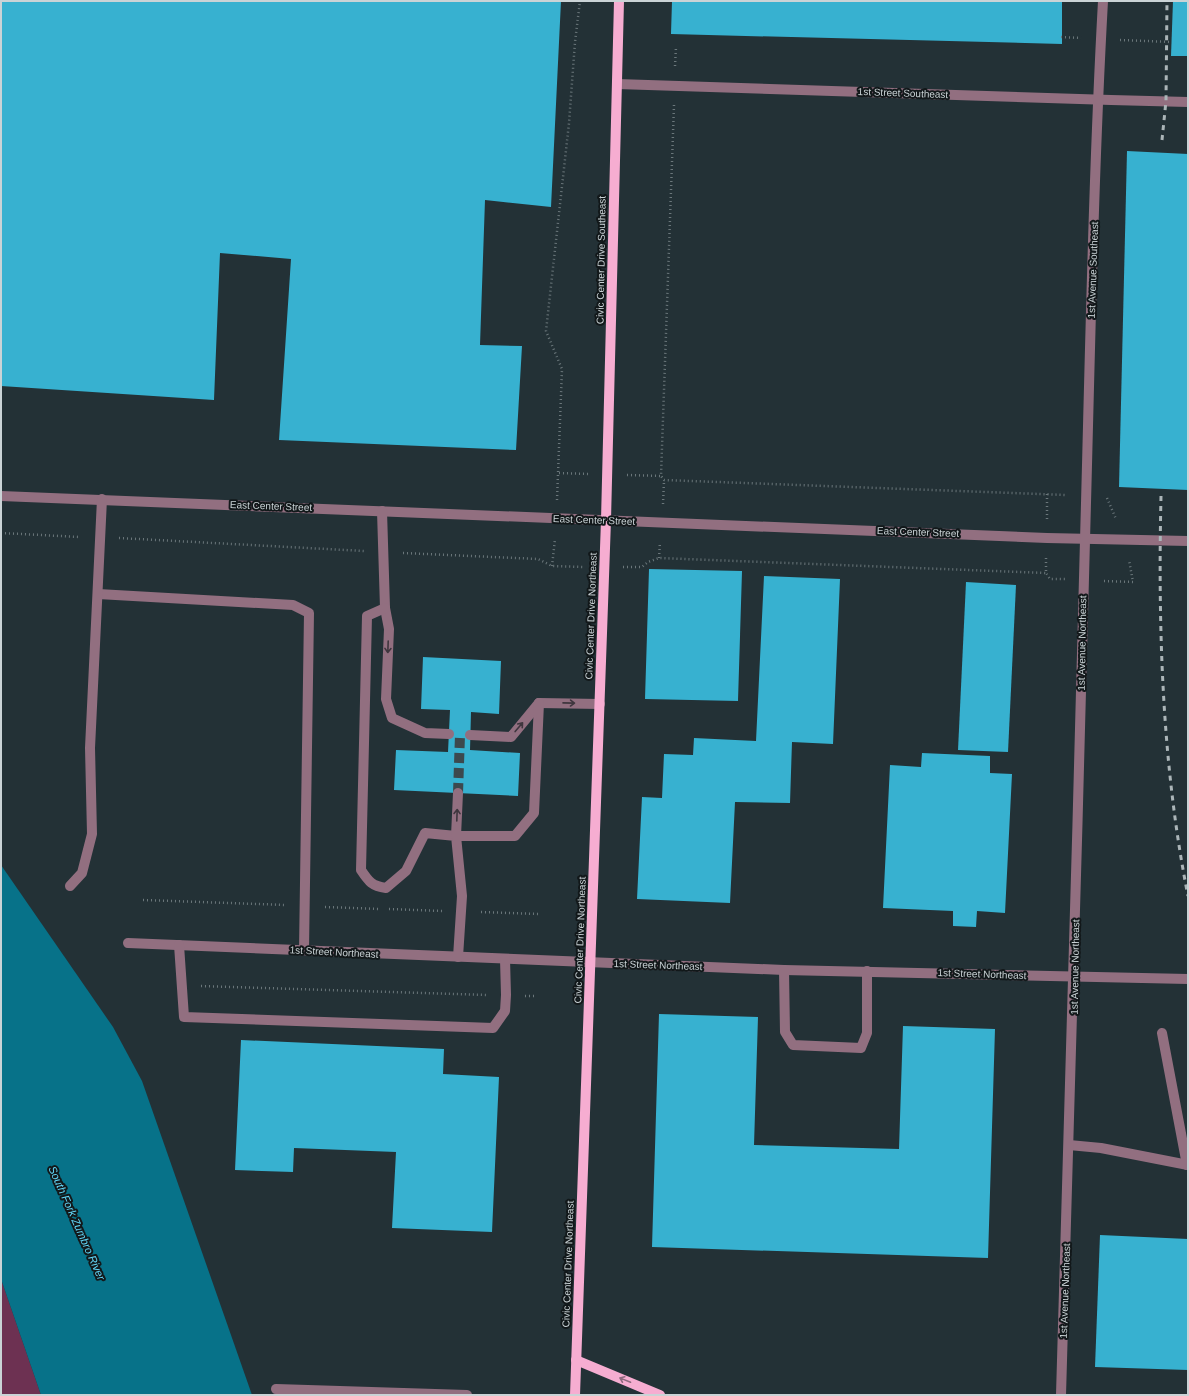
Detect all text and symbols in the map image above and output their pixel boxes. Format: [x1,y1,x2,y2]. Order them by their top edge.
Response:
street label: 1st Street Southeast [858,86,949,100]
street label: Civic Center Drive Southeast [594,196,608,324]
street label: 1st Avenue Southeast [1086,221,1100,319]
street label: East Center Street [230,499,313,513]
street label: East Center Street [553,513,636,527]
street label: East Center Street [877,525,960,539]
street label: Civic Center Drive Northeast [583,552,599,680]
street label: 1st Avenue Northeast [1076,595,1088,691]
one-way arrow [384,640,392,653]
one-way arrow [562,699,575,707]
one-way arrow [514,722,523,732]
one-way arrow [453,809,461,822]
street label: Civic Center Drive Northeast [572,876,588,1004]
street label: 1st Avenue Northeast [1069,919,1081,1015]
street label: 1st Street Northeast [289,944,379,960]
street label: 1st Street Northeast [613,958,703,972]
street label: 1st Street Northeast [937,967,1027,981]
water label: South Fork Zumbro River [46,1164,108,1283]
street label: Civic Center Drive Northeast [560,1200,576,1328]
street label: 1st Avenue Northeast [1058,1243,1072,1339]
one-way arrow [619,1375,631,1383]

